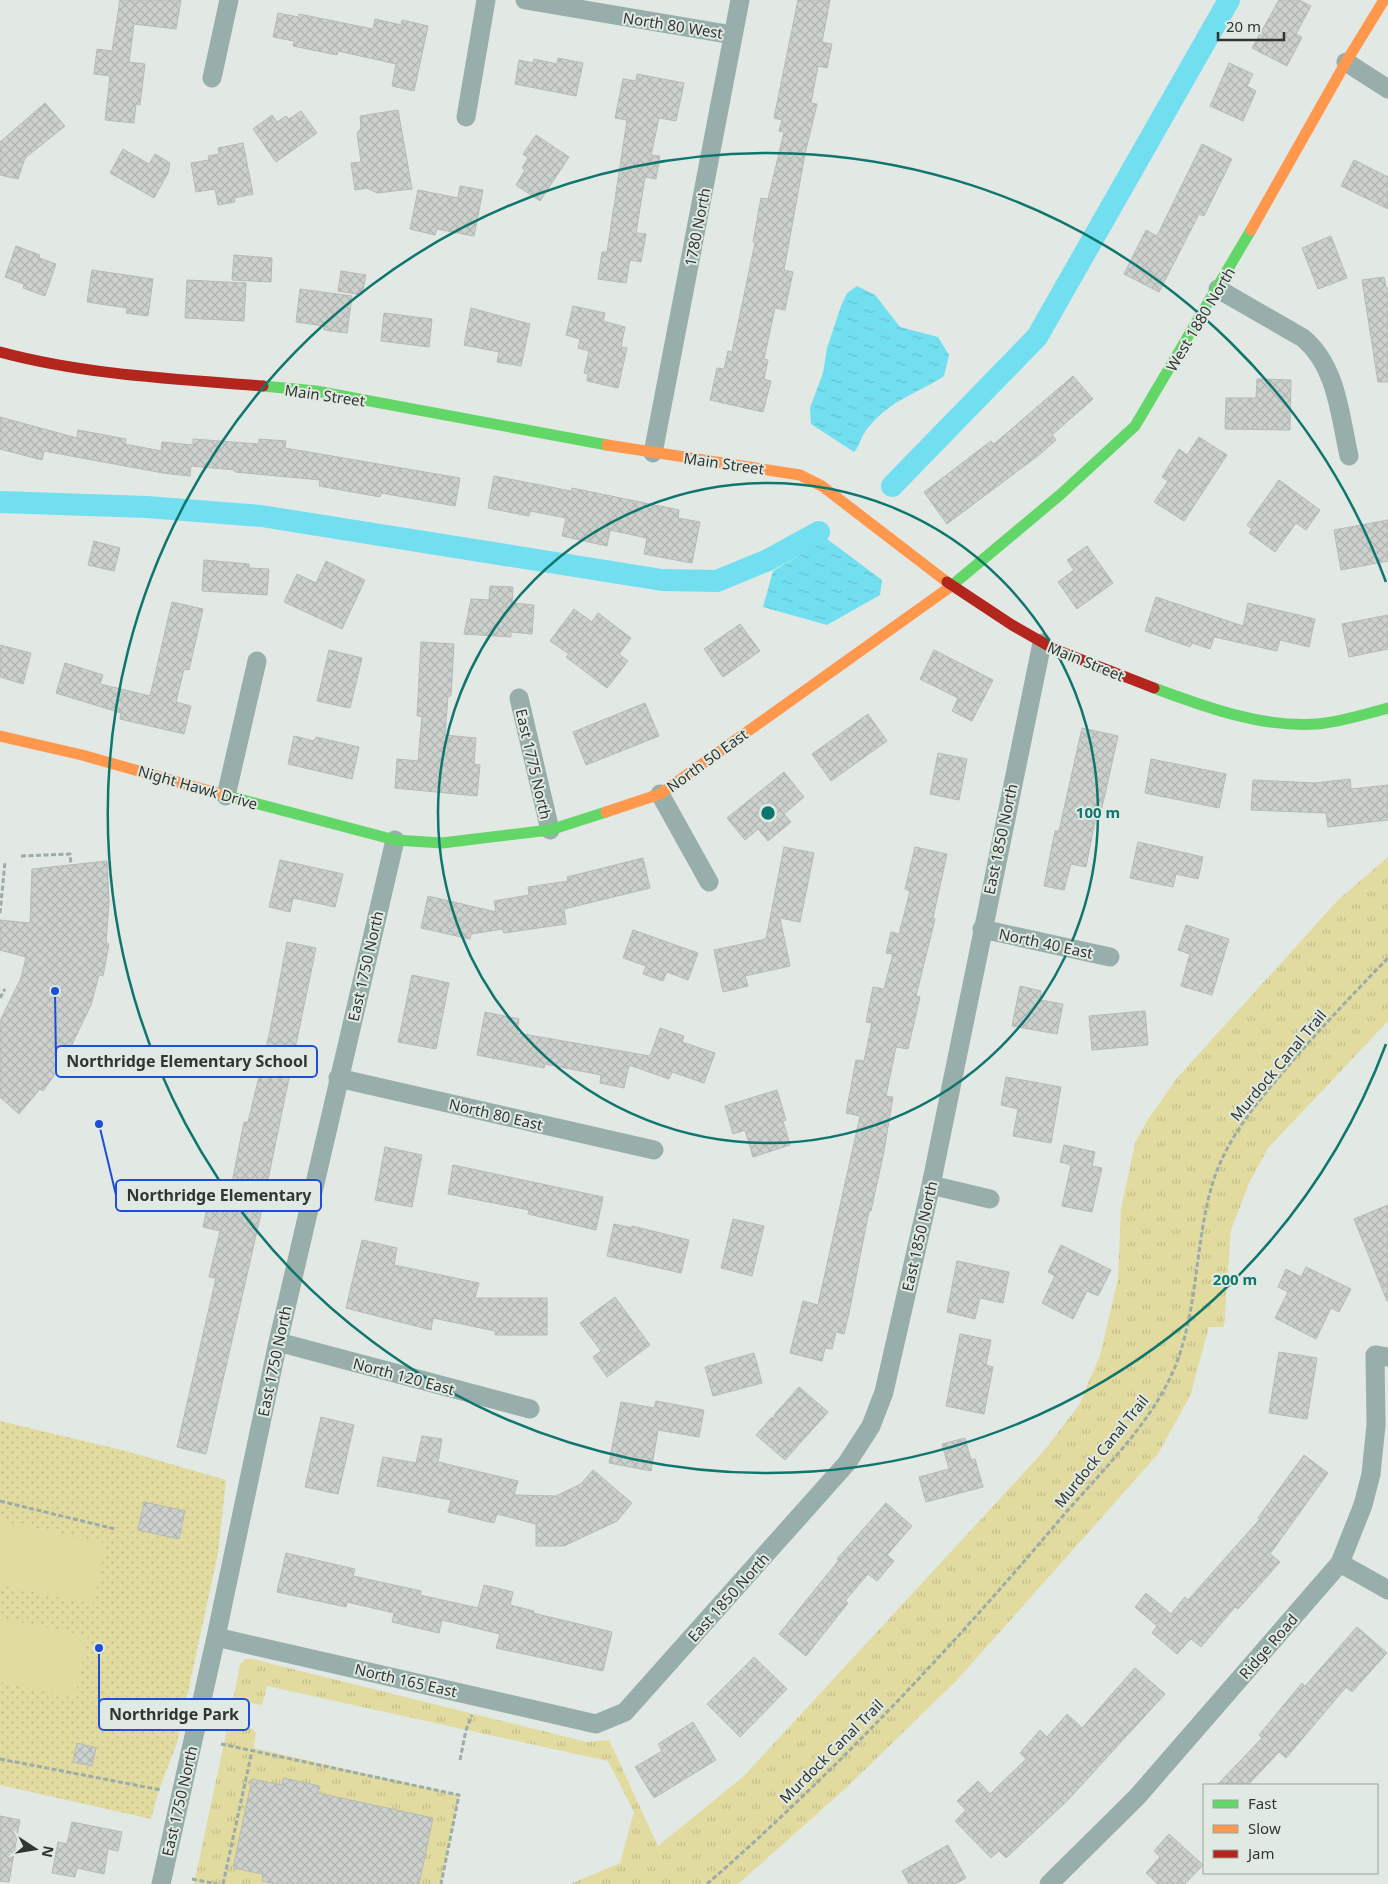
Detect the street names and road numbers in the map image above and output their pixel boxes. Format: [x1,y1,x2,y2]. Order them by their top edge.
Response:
street label: North 80 West [622,7,725,43]
street label: 1780 North [680,186,714,268]
street label: West 1880 North [1161,263,1239,375]
street label: Main Street [284,379,367,411]
street label: Main Street [683,447,766,479]
street label: Main Street [1045,637,1128,686]
street label: East 1775 North [512,707,556,821]
street label: North 50 East [662,723,752,796]
street label: Night Hawk Drive [136,760,260,814]
street label: East 1850 North [978,782,1022,896]
street label: East 1750 North [343,909,387,1023]
street label: North 40 East [997,923,1095,963]
street label: Murdock Canal Trail [1226,1005,1330,1125]
street label: North 80 East [447,1093,545,1135]
street label: East 1850 North [897,1179,941,1293]
street label: East 1750 North [252,1304,296,1418]
street label: North 120 East [351,1353,457,1399]
street label: Murdock Canal Trail [1049,1391,1153,1511]
street label: East 1850 North [683,1548,773,1646]
street label: Ridge Road [1234,1609,1302,1683]
street label: North 165 East [353,1659,460,1702]
street label: Murdock Canal Trail [775,1695,887,1807]
street label: East 1750 North [157,1744,201,1858]

